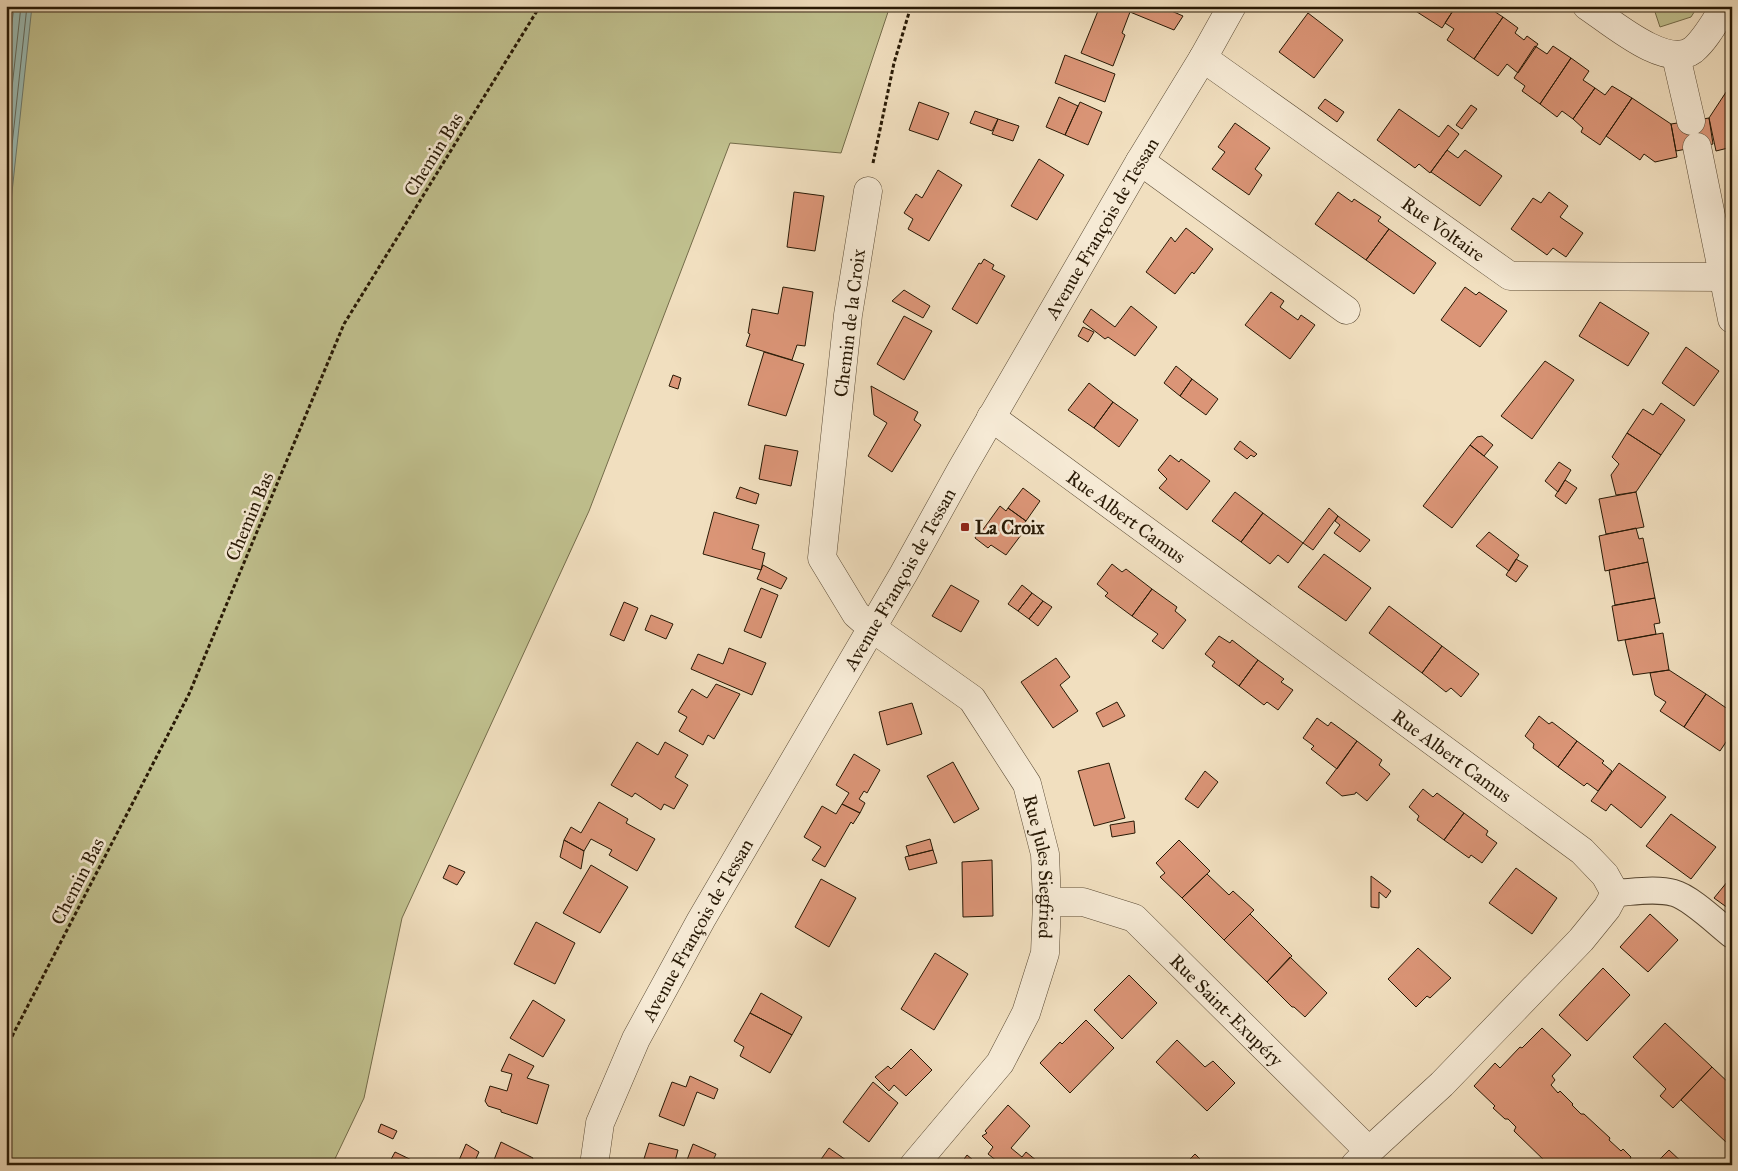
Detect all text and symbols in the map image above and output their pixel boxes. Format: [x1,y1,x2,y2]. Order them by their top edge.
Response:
street label: Chemin Bas [399,108,468,200]
street label: Avenue François de Tessan [1040,133,1164,324]
street label: Rue Voltaire [1397,192,1489,267]
street label: Chemin de la Croix [829,247,870,398]
street label: Rue Albert Camus [1062,465,1190,568]
street label: Chemin Bas [220,468,279,564]
street label: Avenue François de Tessan [838,484,961,675]
place label: La Croix [975,516,1045,539]
marker: La Croix [959,521,971,533]
street label: Rue Albert Camus [1388,705,1516,807]
street label: Rue Jules Siegfried [1018,792,1058,940]
street label: Chemin Bas [46,834,109,929]
street label: Avenue François de Tessan [637,835,758,1026]
street label: Rue Saint-Exupéry [1165,949,1288,1072]

